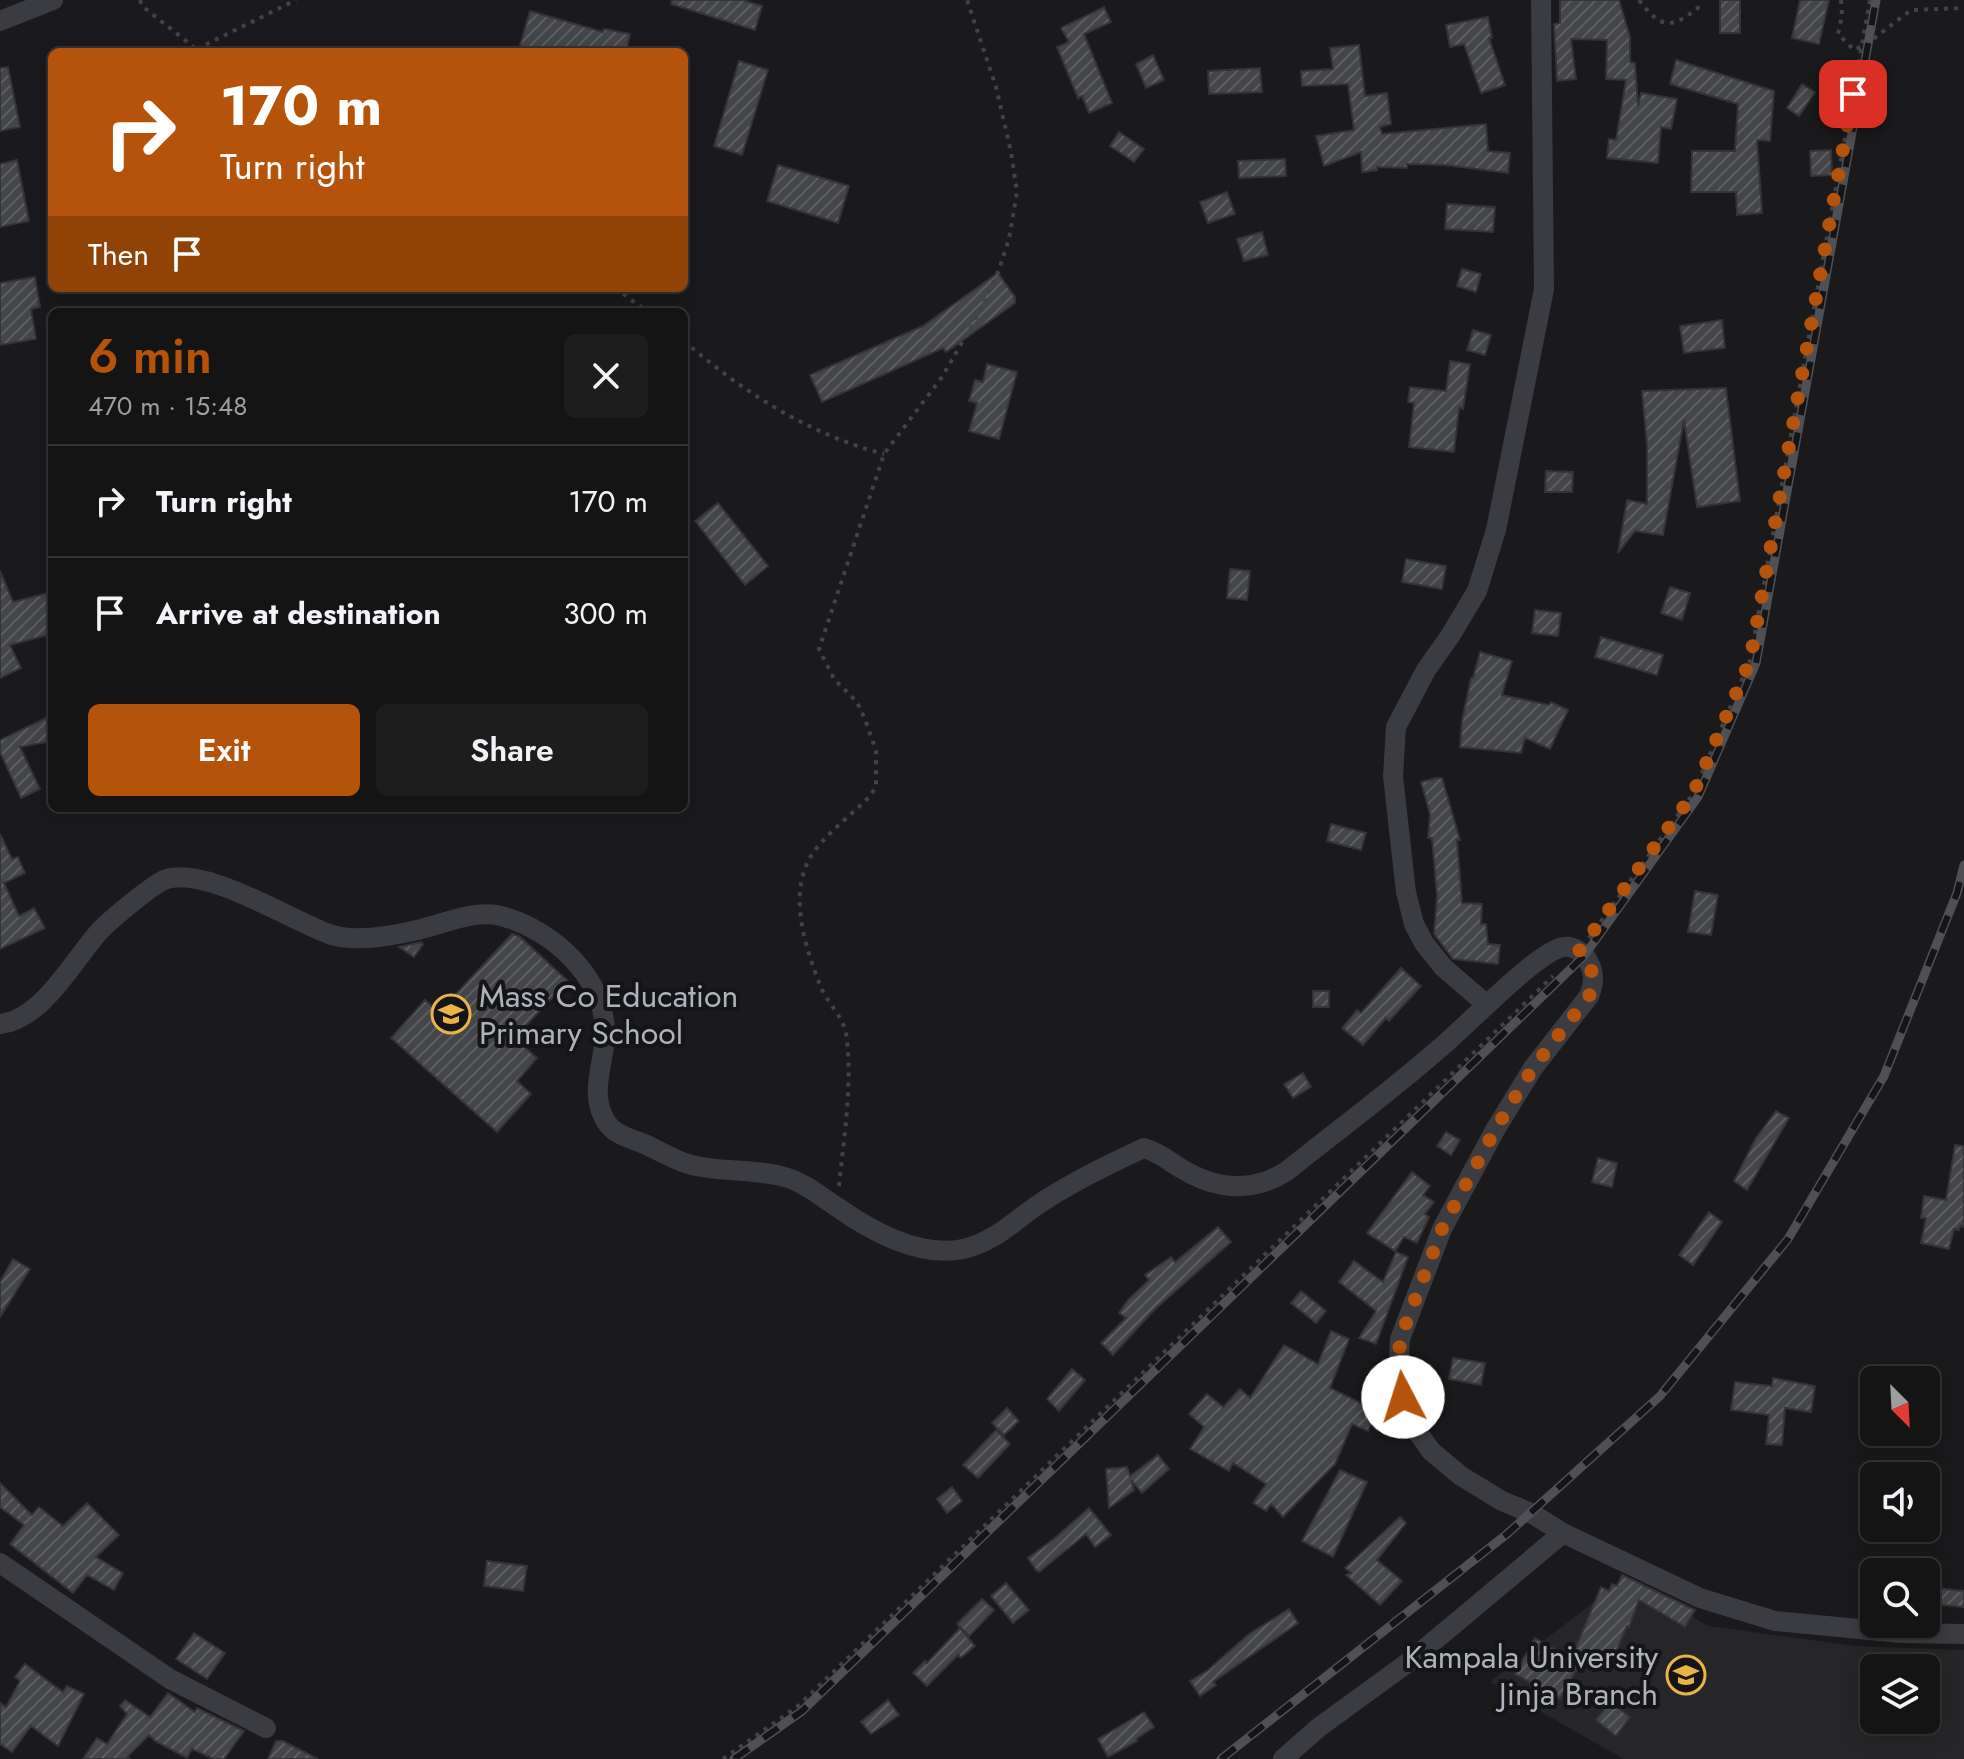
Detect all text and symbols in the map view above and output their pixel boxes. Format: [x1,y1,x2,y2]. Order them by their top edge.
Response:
pin [1819,60,1887,128]
text: 170 m [220,65,382,146]
icon: arrive [1831,72,1875,116]
icon: right [88,80,192,184]
text: Turn right [220,140,365,192]
icon: arrive [165,232,209,276]
text: Then [88,233,149,276]
text: 6 min [88,322,212,391]
button: close [564,334,648,418]
text: 470 m · 15:48 [88,387,247,425]
icon: right [88,479,132,523]
text: Turn right [156,480,292,523]
text: 170 m [568,480,648,523]
icon: arrive [88,591,132,635]
text: Arrive at destination [156,592,441,635]
text: 300 m [563,592,648,635]
button: Exit [88,704,360,796]
button: Share [376,704,648,796]
place label: Mass Co Education Primary School [479,973,738,1056]
school or university icon: Mass Co Education Primary School [430,993,472,1035]
position arrow [1361,1355,1445,1439]
north arrow [1860,1366,1940,1446]
map controls [1860,1366,1940,1734]
button: sound [1860,1462,1940,1542]
button: search [1860,1558,1940,1638]
place label: Kampala University Jinja Branch [1404,1634,1659,1717]
school or university icon: Kampala University Jinja Branch [1665,1654,1707,1696]
button: layers [1860,1654,1940,1734]

